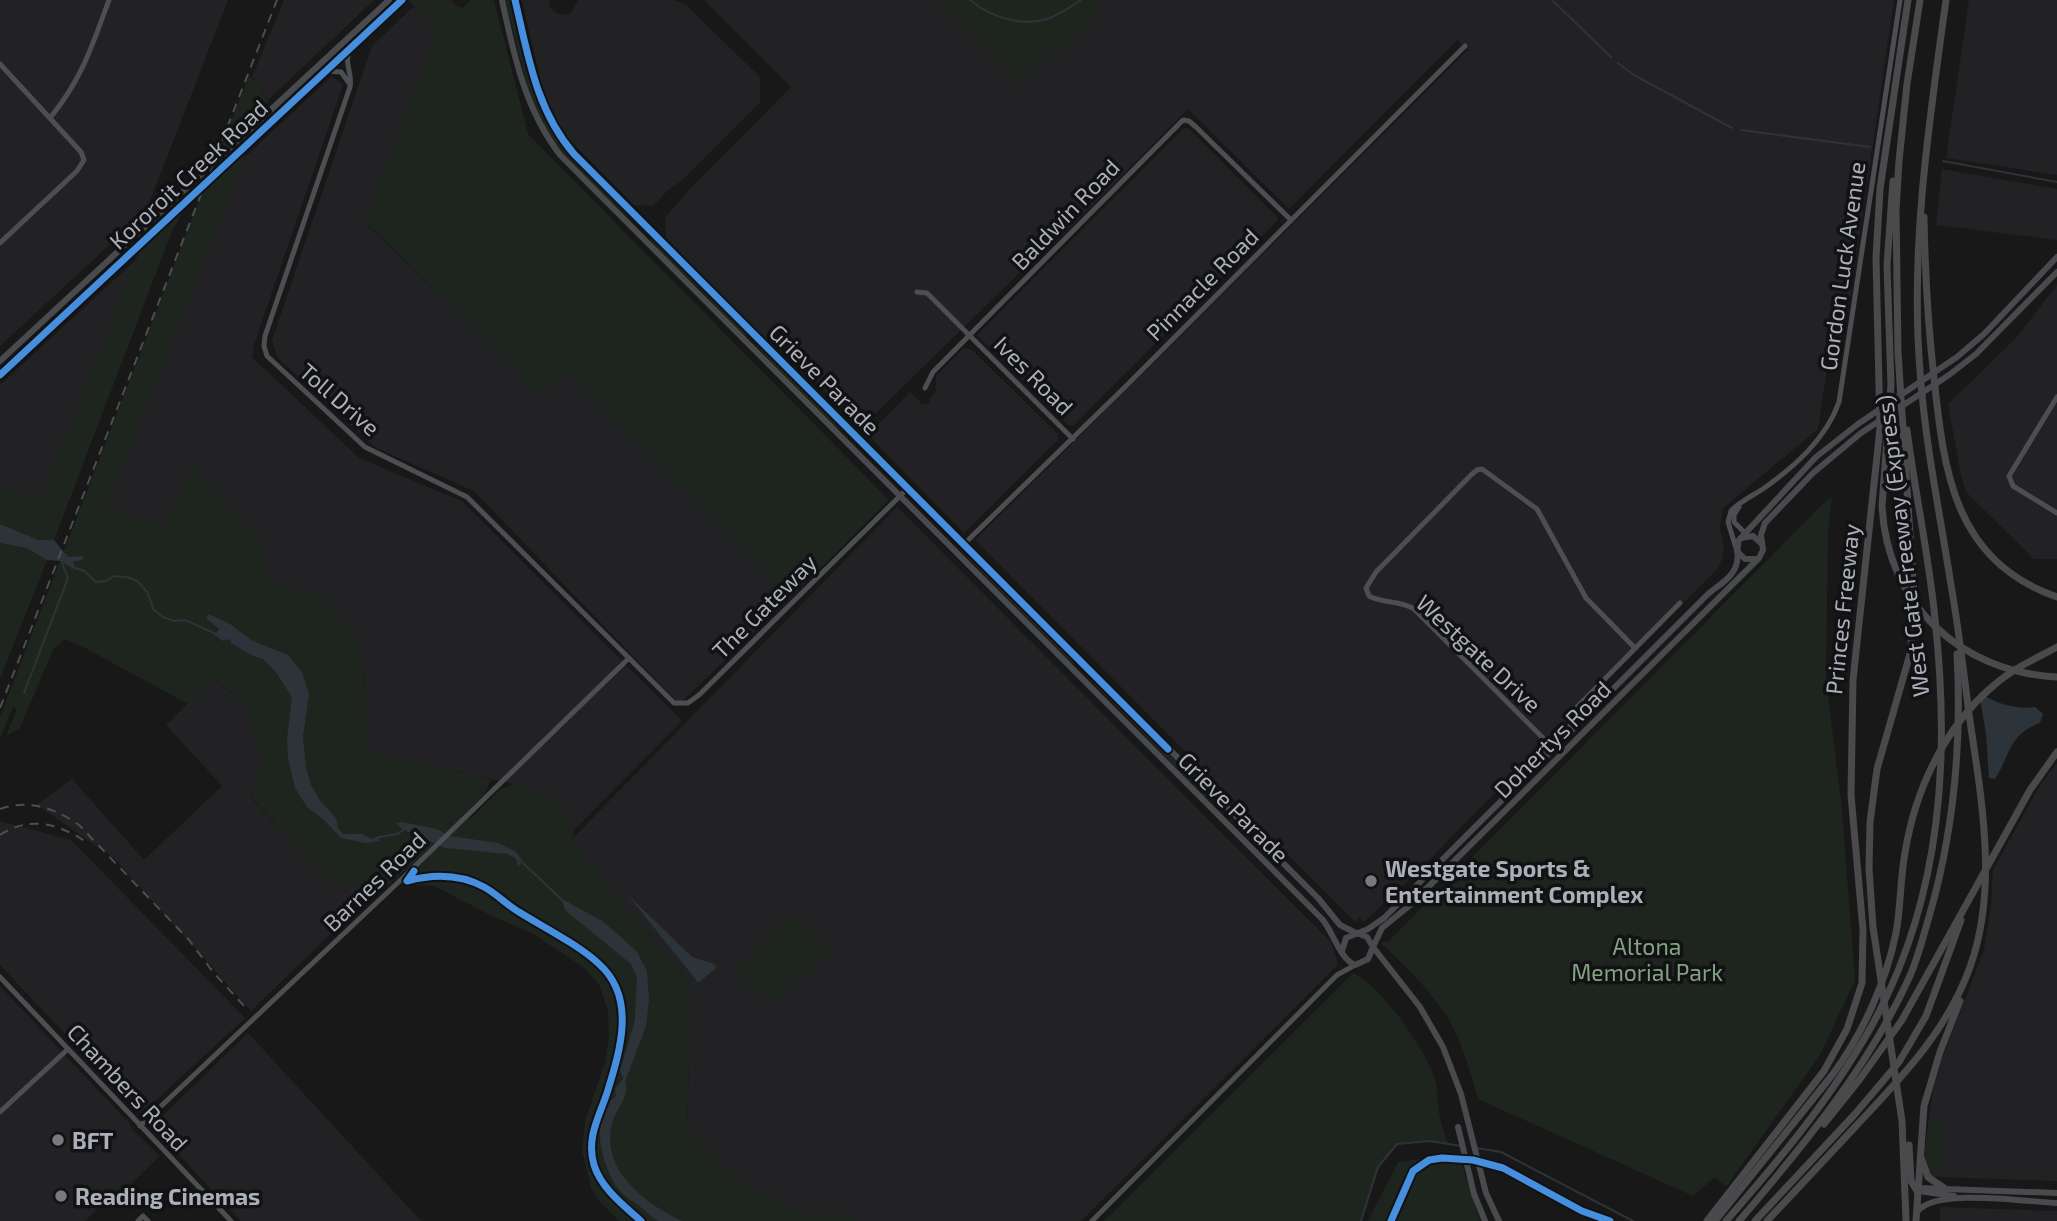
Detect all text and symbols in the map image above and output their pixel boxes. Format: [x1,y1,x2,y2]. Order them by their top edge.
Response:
street label: Kororoit Creek Road [103,93,273,255]
street label: Baldwin Road [1005,153,1125,275]
street label: Gordon Luck Avenue [1813,160,1871,372]
street label: Pinnacle Road [1140,222,1264,346]
street label: Grieve Parade [764,318,886,440]
street label: Ives Road [989,330,1079,420]
street label: Toll Drive [294,357,386,441]
street label: West Gate Freeway (Express) [1870,393,1934,699]
street label: Princes Freeway [1819,522,1865,696]
street label: The Gateway [706,548,822,664]
street label: Westgate Drive [1411,588,1547,718]
street label: Dohertys Road [1488,675,1616,803]
street label: Grieve Parade [1173,746,1295,868]
street label: Barnes Road [317,825,431,937]
place label: Westgate Sports & Entertainment Complex [1385,854,1643,908]
marker: Westgate Sports & Entertainment Complex [1363,873,1379,889]
park label: Altona Memorial Park [1571,932,1723,986]
street label: Chambers Road [62,1018,194,1156]
place label: BFT [72,1126,114,1154]
marker: BFT [50,1132,66,1148]
place label: Reading Cinemas [75,1182,260,1210]
marker: Reading Cinemas [53,1188,69,1204]

